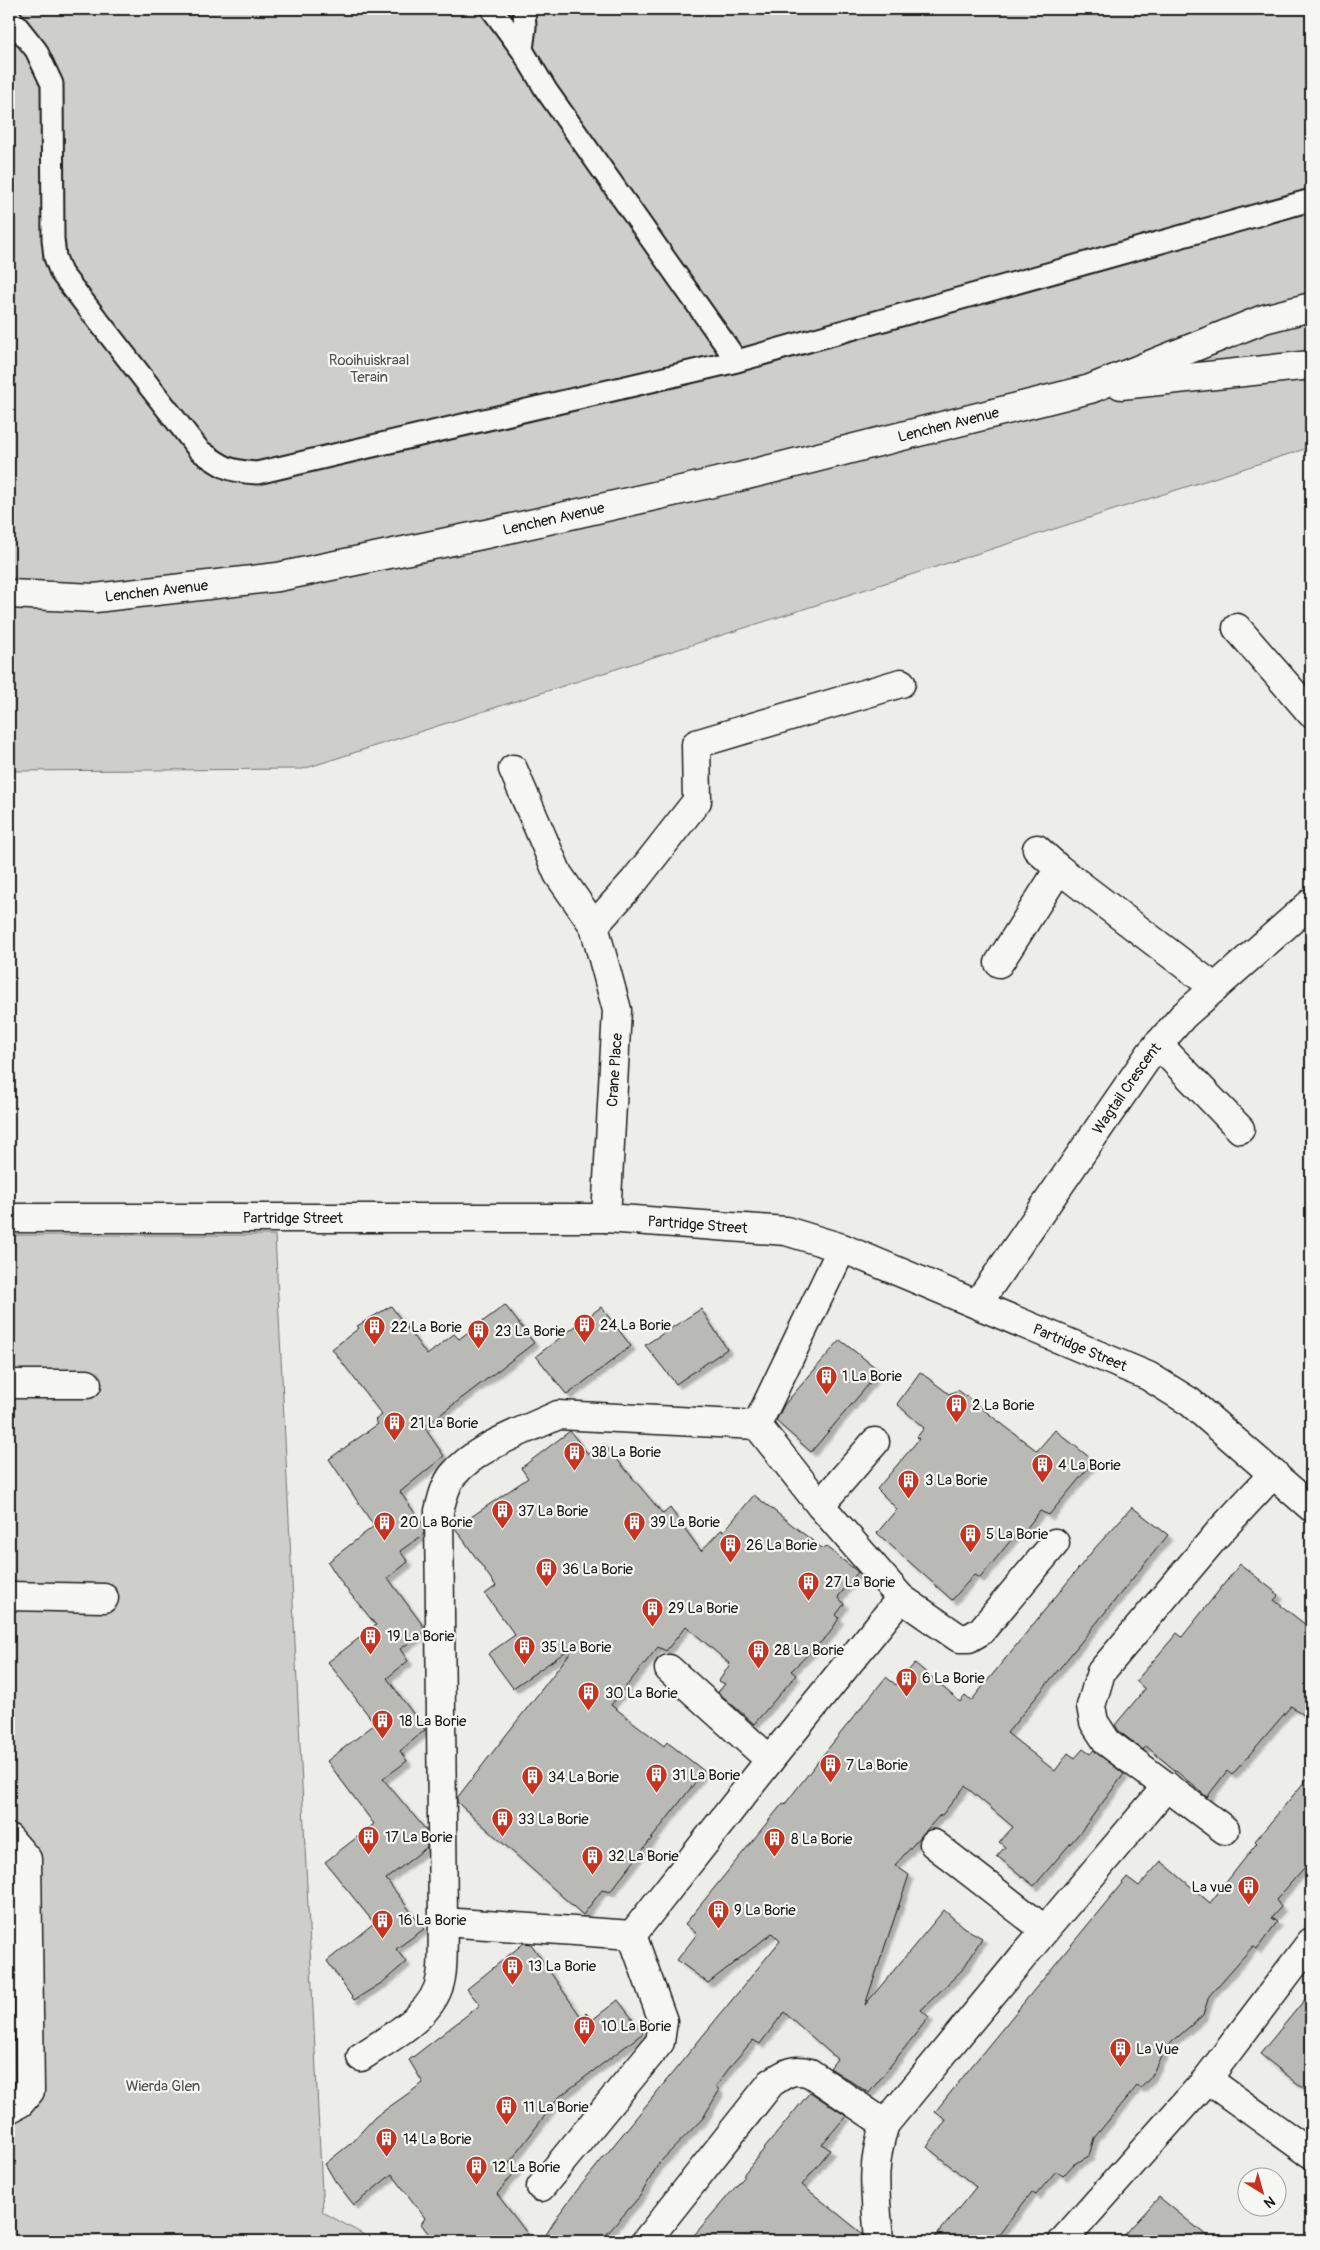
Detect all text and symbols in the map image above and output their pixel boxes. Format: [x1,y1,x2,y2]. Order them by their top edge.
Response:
park label: Rooihuiskraal Terain [329,351,409,387]
street label: Lenchen Avenue [896,402,1002,446]
street label: Lenchen Avenue [501,498,607,539]
street label: Lenchen Avenue [104,576,210,606]
street label: Crane Place [603,1032,627,1108]
street label: Wagtail Crescent [1088,1038,1166,1138]
street label: Partridge Street [243,1209,344,1228]
street label: Partridge Street [647,1212,749,1238]
building icon: 24 La Borie [572,1313,596,1344]
building icon: 22 La Borie [363,1315,387,1346]
place label: 24 La Borie [600,1316,672,1335]
place label: 22 La Borie [391,1318,462,1337]
building icon: 23 La Borie [467,1319,491,1350]
street label: Partridge Street [1030,1319,1131,1376]
place label: 23 La Borie [495,1322,566,1341]
building icon: 1 La Borie [814,1364,838,1395]
place label: 1 La Borie [842,1367,902,1386]
building icon: 2 La Borie [944,1393,968,1424]
place label: 2 La Borie [972,1396,1035,1415]
building icon: 21 La Borie [382,1411,406,1442]
place label: 21 La Borie [410,1414,479,1433]
building icon: 38 La Borie [563,1440,587,1471]
place label: 38 La Borie [591,1443,661,1462]
building icon: 4 La Borie [1030,1453,1054,1484]
place label: 4 La Borie [1058,1456,1121,1475]
building icon: 3 La Borie [897,1468,921,1499]
place label: 3 La Borie [925,1471,988,1490]
building icon: 37 La Borie [490,1499,514,1530]
place label: 37 La Borie [518,1502,589,1521]
building icon: 20 La Borie [372,1510,396,1541]
building icon: 39 La Borie [622,1510,646,1541]
place label: 20 La Borie [400,1513,473,1532]
place label: 39 La Borie [650,1513,721,1532]
building icon: 5 La Borie [958,1522,982,1553]
place label: 5 La Borie [986,1525,1049,1544]
building icon: 26 La Borie [718,1533,742,1564]
place label: 26 La Borie [746,1536,818,1555]
building icon: 36 La Borie [534,1557,558,1588]
place label: 36 La Borie [562,1560,634,1579]
building icon: 27 La Borie [797,1570,821,1601]
place label: 27 La Borie [825,1573,896,1592]
building icon: 29 La Borie [640,1596,664,1627]
place label: 29 La Borie [668,1599,739,1618]
building icon: 19 La Borie [359,1624,383,1655]
place label: 19 La Borie [387,1627,455,1646]
building icon: 35 La Borie [513,1635,537,1666]
place label: 35 La Borie [541,1638,612,1657]
building icon: 28 La Borie [746,1638,770,1669]
place label: 28 La Borie [774,1641,844,1660]
building icon: 6 La Borie [894,1666,918,1697]
place label: 6 La Borie [922,1669,985,1688]
building icon: 30 La Borie [577,1681,601,1712]
place label: 30 La Borie [605,1684,678,1703]
building icon: 18 La Borie [371,1709,395,1740]
place label: 18 La Borie [399,1712,467,1731]
building icon: 7 La Borie [818,1753,842,1784]
place label: 7 La Borie [846,1756,908,1775]
building icon: 31 La Borie [644,1763,668,1794]
building icon: 34 La Borie [520,1765,544,1796]
place label: 31 La Borie [672,1766,741,1785]
place label: 34 La Borie [548,1768,620,1787]
building icon: 33 La Borie [490,1807,514,1838]
place label: 33 La Borie [518,1810,589,1829]
building icon: 17 La Borie [357,1825,381,1856]
building icon: 8 La Borie [763,1827,787,1858]
place label: 17 La Borie [385,1828,453,1847]
place label: 8 La Borie [791,1830,853,1849]
building icon: 32 La Borie [580,1844,604,1875]
place label: 32 La Borie [608,1847,679,1866]
building icon: La vue [1236,1875,1260,1906]
place label: La vue [1192,1878,1233,1897]
building icon: 9 La Borie [706,1898,730,1929]
place label: 9 La Borie [734,1901,796,1920]
building icon: 16 La Borie [370,1908,394,1939]
place label: 16 La Borie [398,1911,467,1930]
building icon: 13 La Borie [500,1954,524,1985]
place label: 13 La Borie [528,1957,597,1976]
building icon: 10 La Borie [573,2014,597,2045]
place label: 10 La Borie [601,2017,672,2036]
building icon: La Vue [1108,2037,1132,2068]
place label: La Vue [1136,2040,1179,2059]
park label: Wierda Glen [126,2077,200,2096]
building icon: 11 La Borie [495,2095,519,2126]
place label: 11 La Borie [523,2098,589,2117]
building icon: 14 La Borie [375,2127,399,2158]
place label: 14 La Borie [403,2130,472,2149]
building icon: 12 La Borie [464,2155,488,2186]
place label: 12 La Borie [492,2158,561,2177]
north arrow [1238,2168,1288,2218]
text: N [1261,2192,1278,2212]

